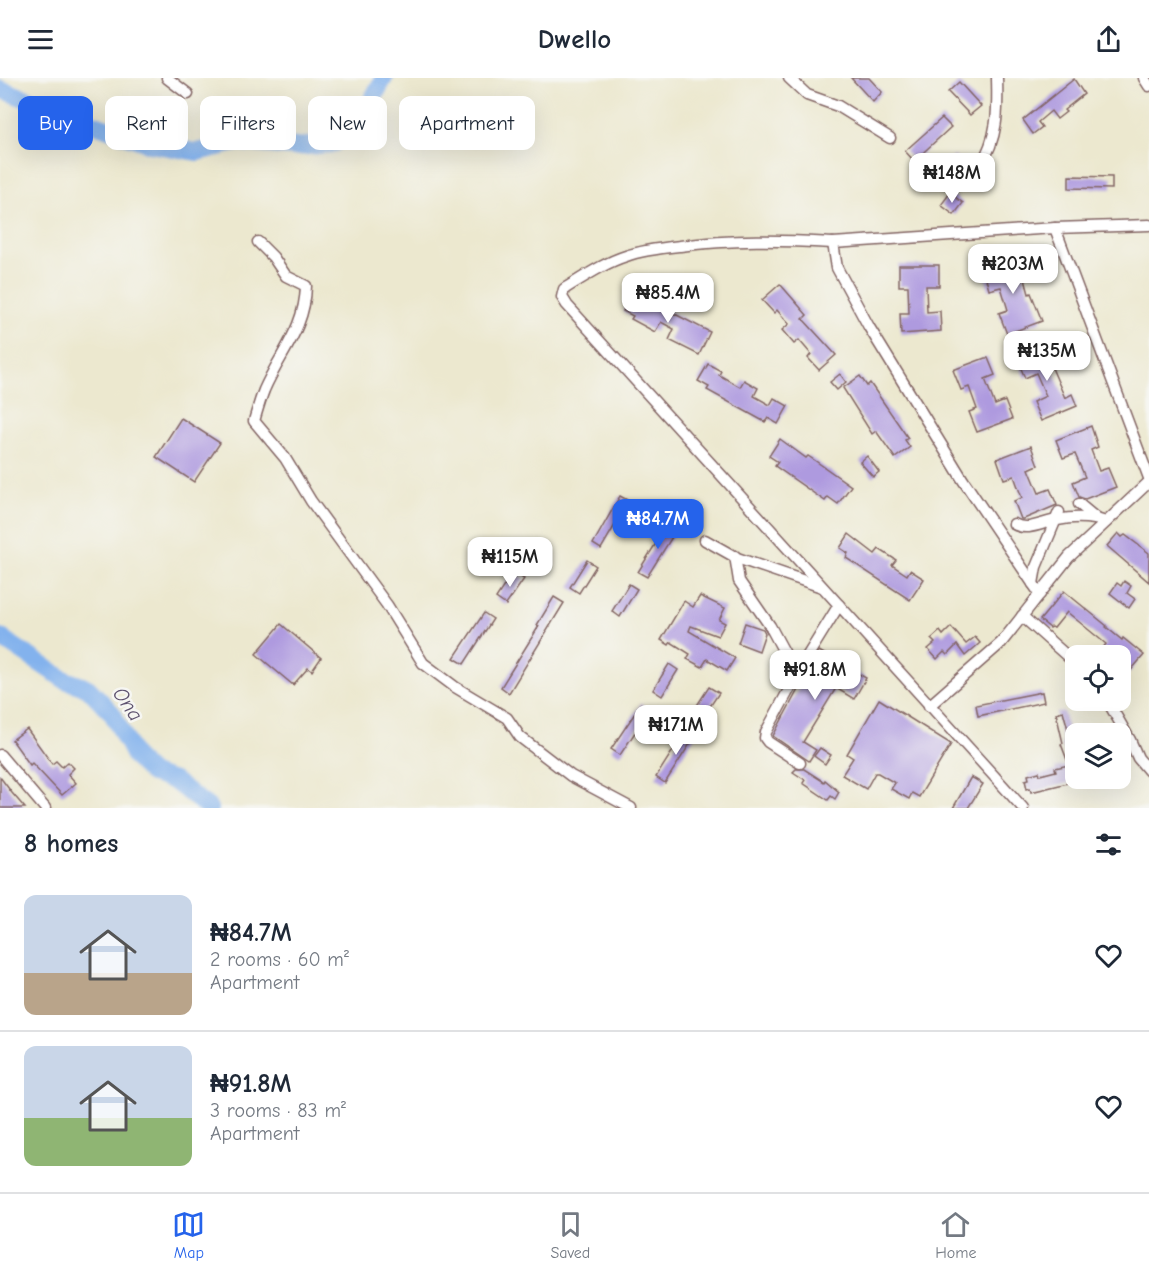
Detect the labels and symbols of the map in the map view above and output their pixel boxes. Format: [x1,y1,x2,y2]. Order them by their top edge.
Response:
pin: ₦148M [910,153,994,204]
pin: ₦203M [971,244,1055,295]
pin: ₦85.4M [619,273,717,324]
pin: ₦135M [1005,331,1089,382]
pin: ₦84.7M [609,499,707,550]
pin: ₦115M [468,537,552,588]
pin: ₦91.8M [766,650,864,701]
water label: Ona [108,682,148,726]
pin: ₦171M [634,705,718,756]

